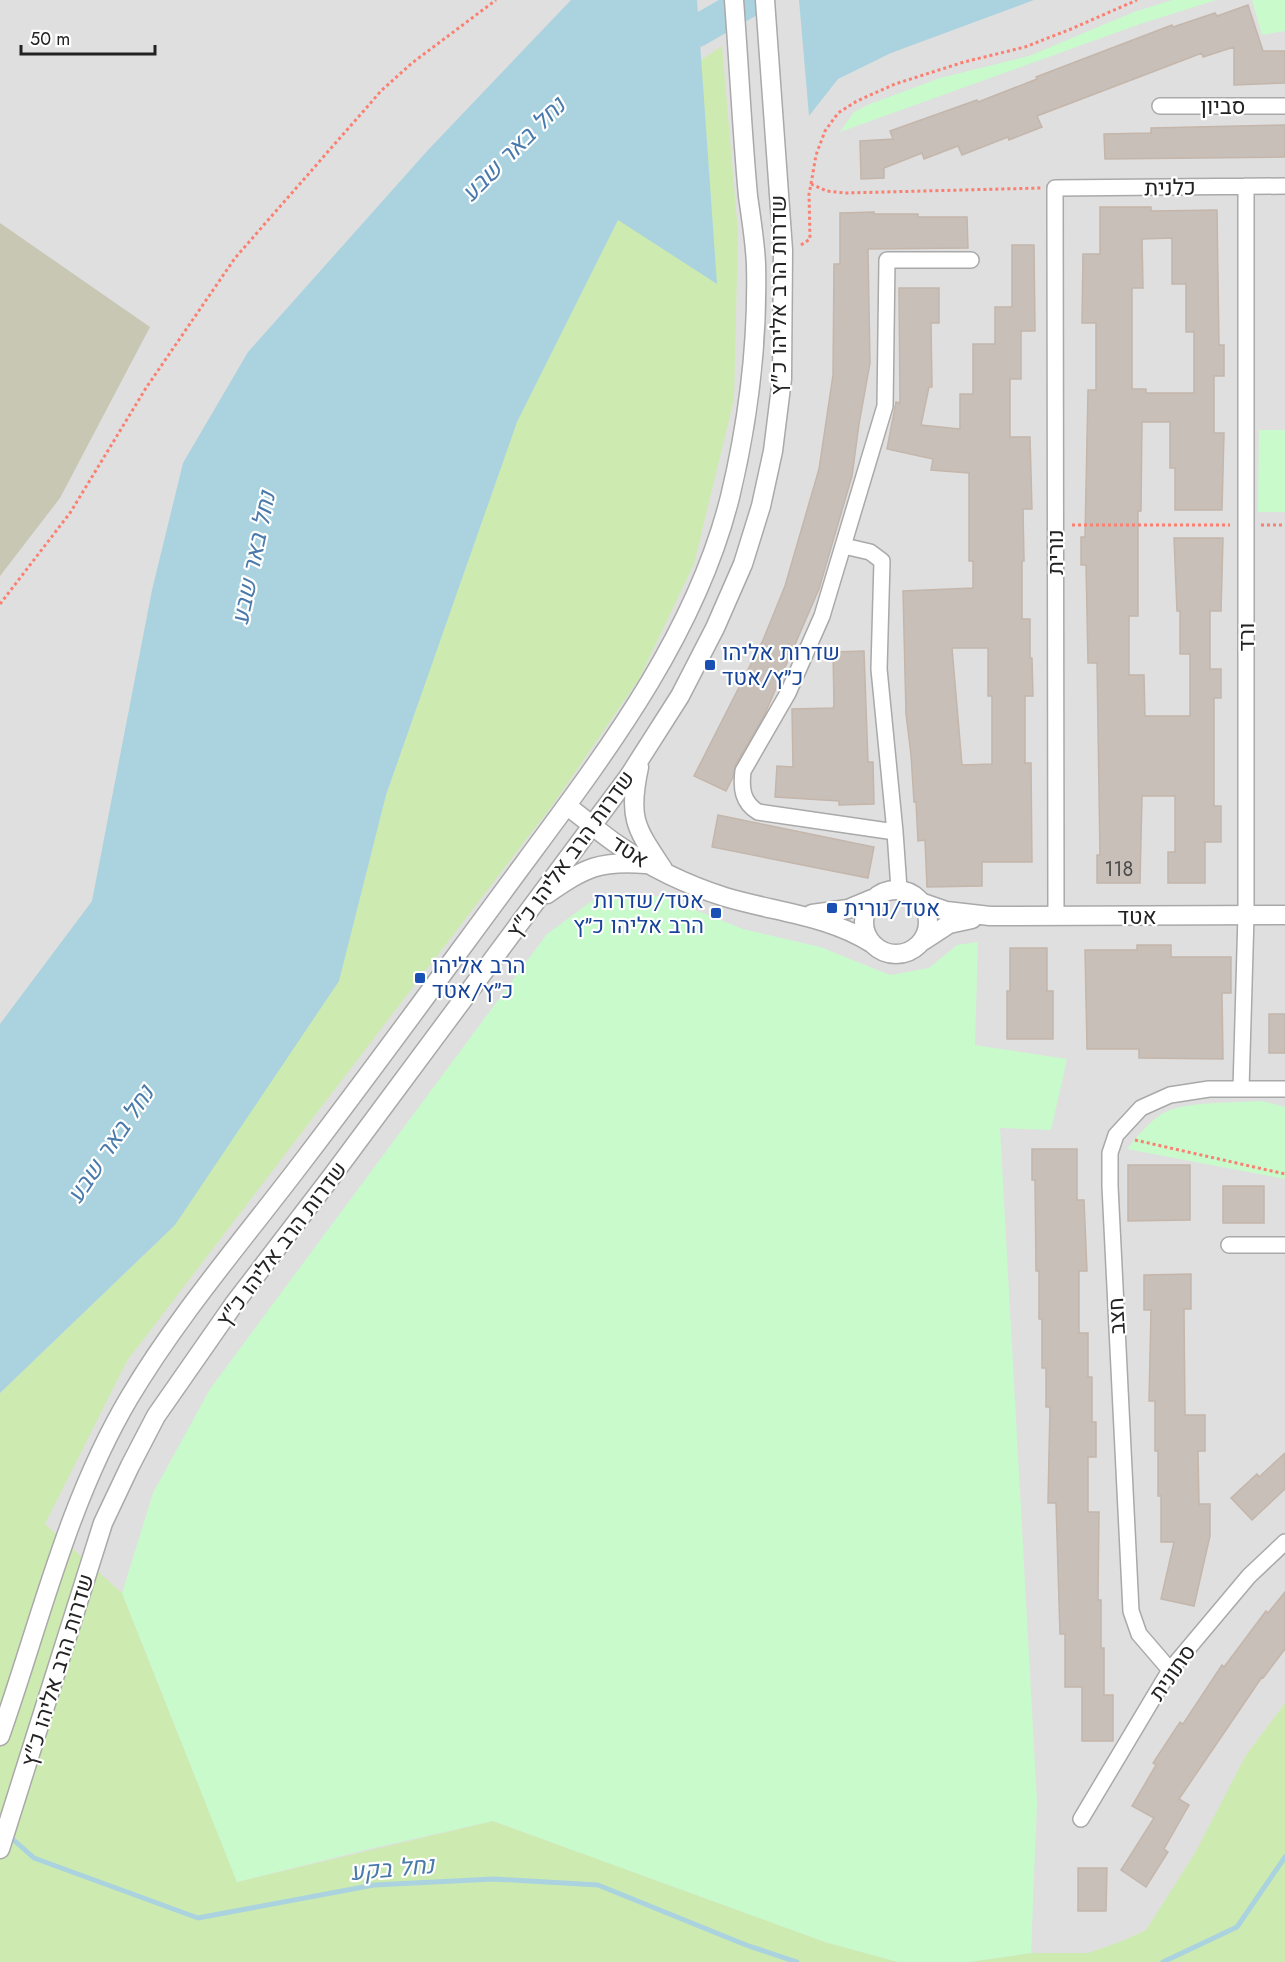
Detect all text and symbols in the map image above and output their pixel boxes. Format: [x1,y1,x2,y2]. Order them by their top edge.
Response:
scale bar [21,18,154,56]
text: 50 m [30,26,70,52]
water label: נחל באר שבע [453,87,575,209]
street label: סביון [1200,90,1246,122]
street label: כלנית [1144,171,1196,203]
street label: שדרות הרב אליהו כ"ץ [762,195,794,395]
water label: נחל באר שבע [222,486,285,628]
street label: נורית [1039,529,1071,575]
street label: ורד [1230,623,1262,651]
place label: שדרות אליהו כ״ץ/אטד [722,636,840,693]
marker: שדרות אליהו כ״ץ/אטד [703,658,717,672]
street label: שדרות הרב אליהו כ"ץ [498,764,642,944]
street label: אטד [605,827,655,875]
house number: 118 [1105,855,1133,884]
place label: אטד/שדרות הרב אליהו כ״ץ [573,884,704,941]
place label: אטד/נורית [844,892,940,924]
street label: אטד [1117,900,1157,932]
marker: אטד/נורית [825,901,839,915]
marker: אטד/שדרות הרב אליהו כ״ץ [709,906,723,920]
place label: הרב אליהו כ״ץ/אטד [432,949,525,1006]
marker: הרב אליהו כ״ץ/אטד [413,971,427,985]
water label: נחל באר שבע [58,1076,164,1210]
street label: שדרות הרב אליהו כ"ץ [208,1154,354,1334]
street label: חצב [1099,1297,1133,1335]
street label: שדרות הרב אליהו כ"ץ [12,1570,102,1770]
street label: סתונית [1141,1637,1203,1707]
water label: נחל בקע [349,1847,438,1889]

